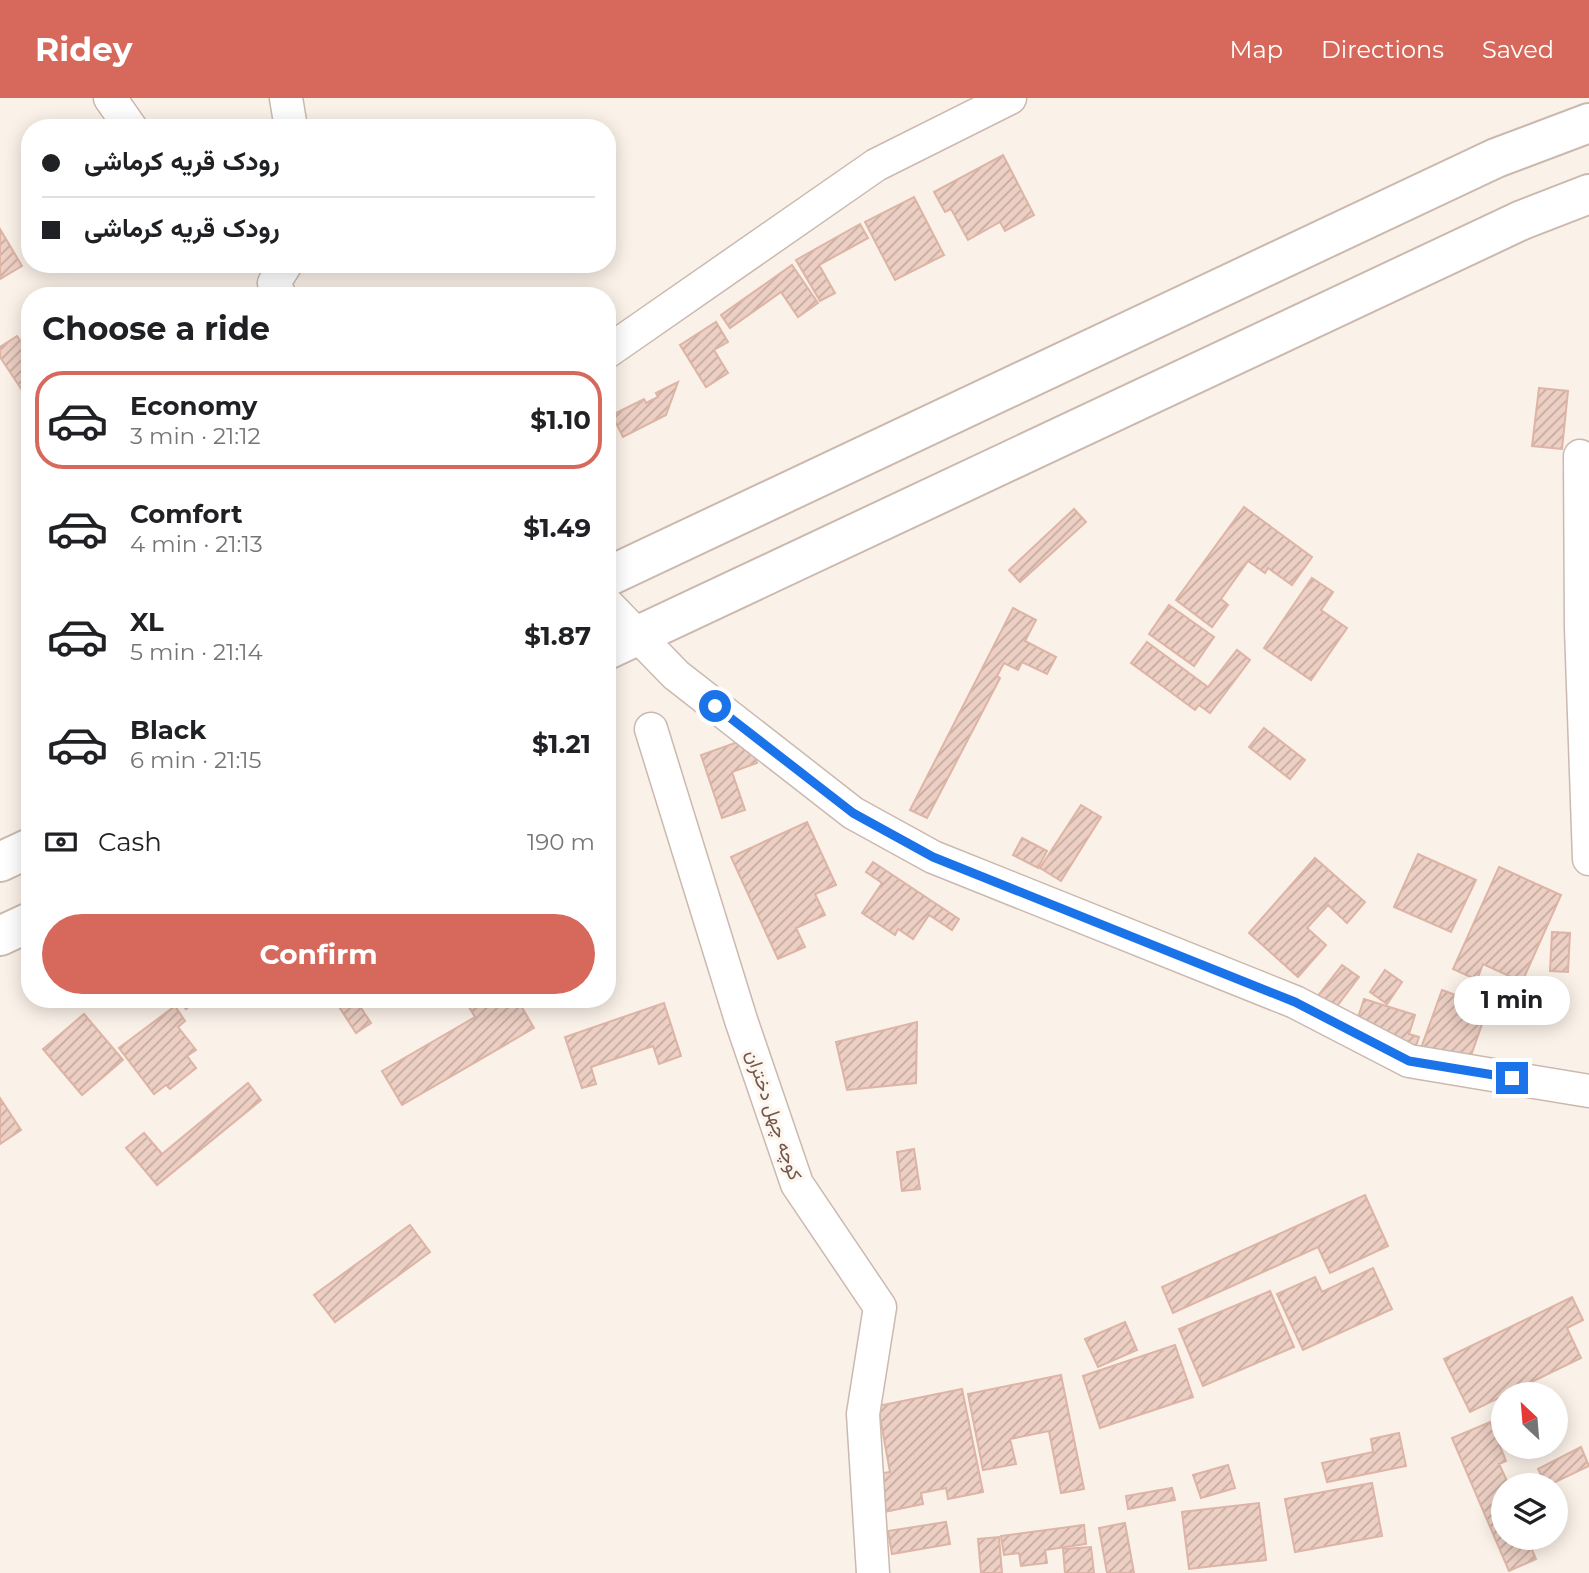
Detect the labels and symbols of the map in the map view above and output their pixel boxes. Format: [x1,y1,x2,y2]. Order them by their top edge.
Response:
route start [699,690,731,722]
callout: 1 min [1454,976,1570,1026]
street label: کوچه چهل دختران [739,1047,807,1184]
route end [1496,1062,1528,1094]
north arrow [1491,1382,1568,1460]

